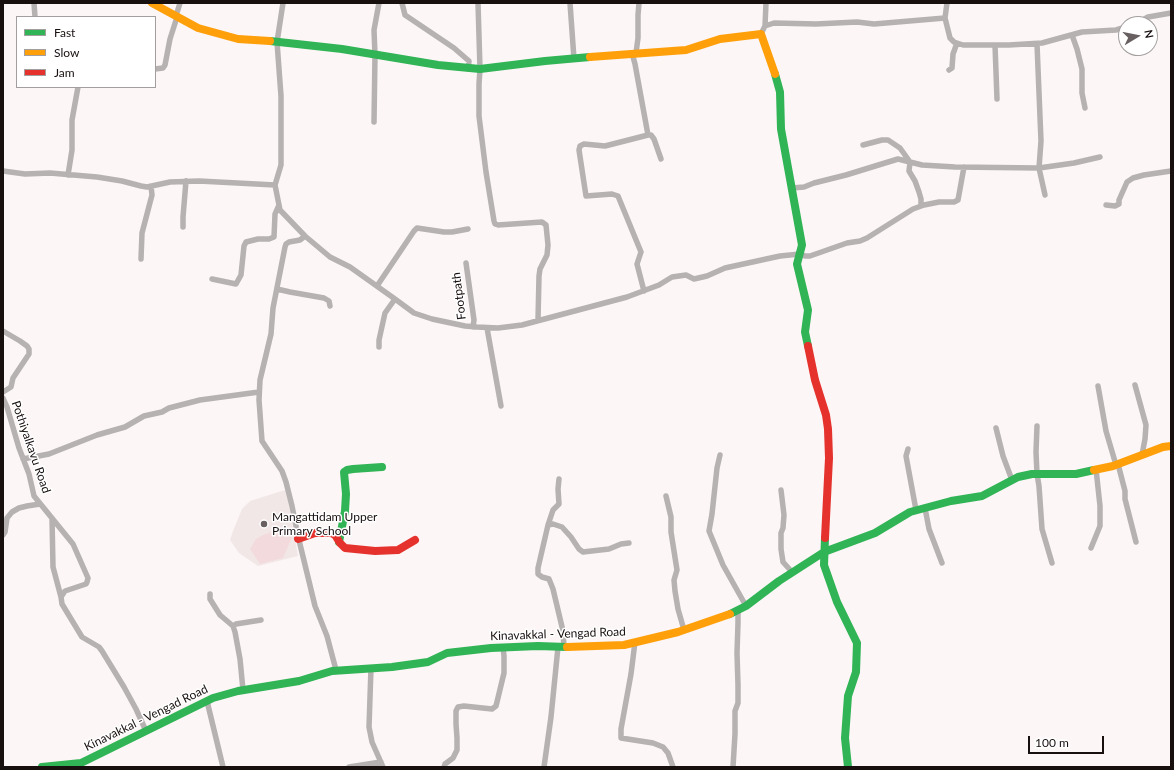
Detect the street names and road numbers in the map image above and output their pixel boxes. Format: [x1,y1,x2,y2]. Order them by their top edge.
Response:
street label: Footpath [449,271,469,321]
street label: Pothiyalkavu Road [8,399,54,495]
street label: Kinavakkal - Vengad Road [490,624,626,644]
street label: Kinavakkal - Vengad Road [82,682,210,754]

